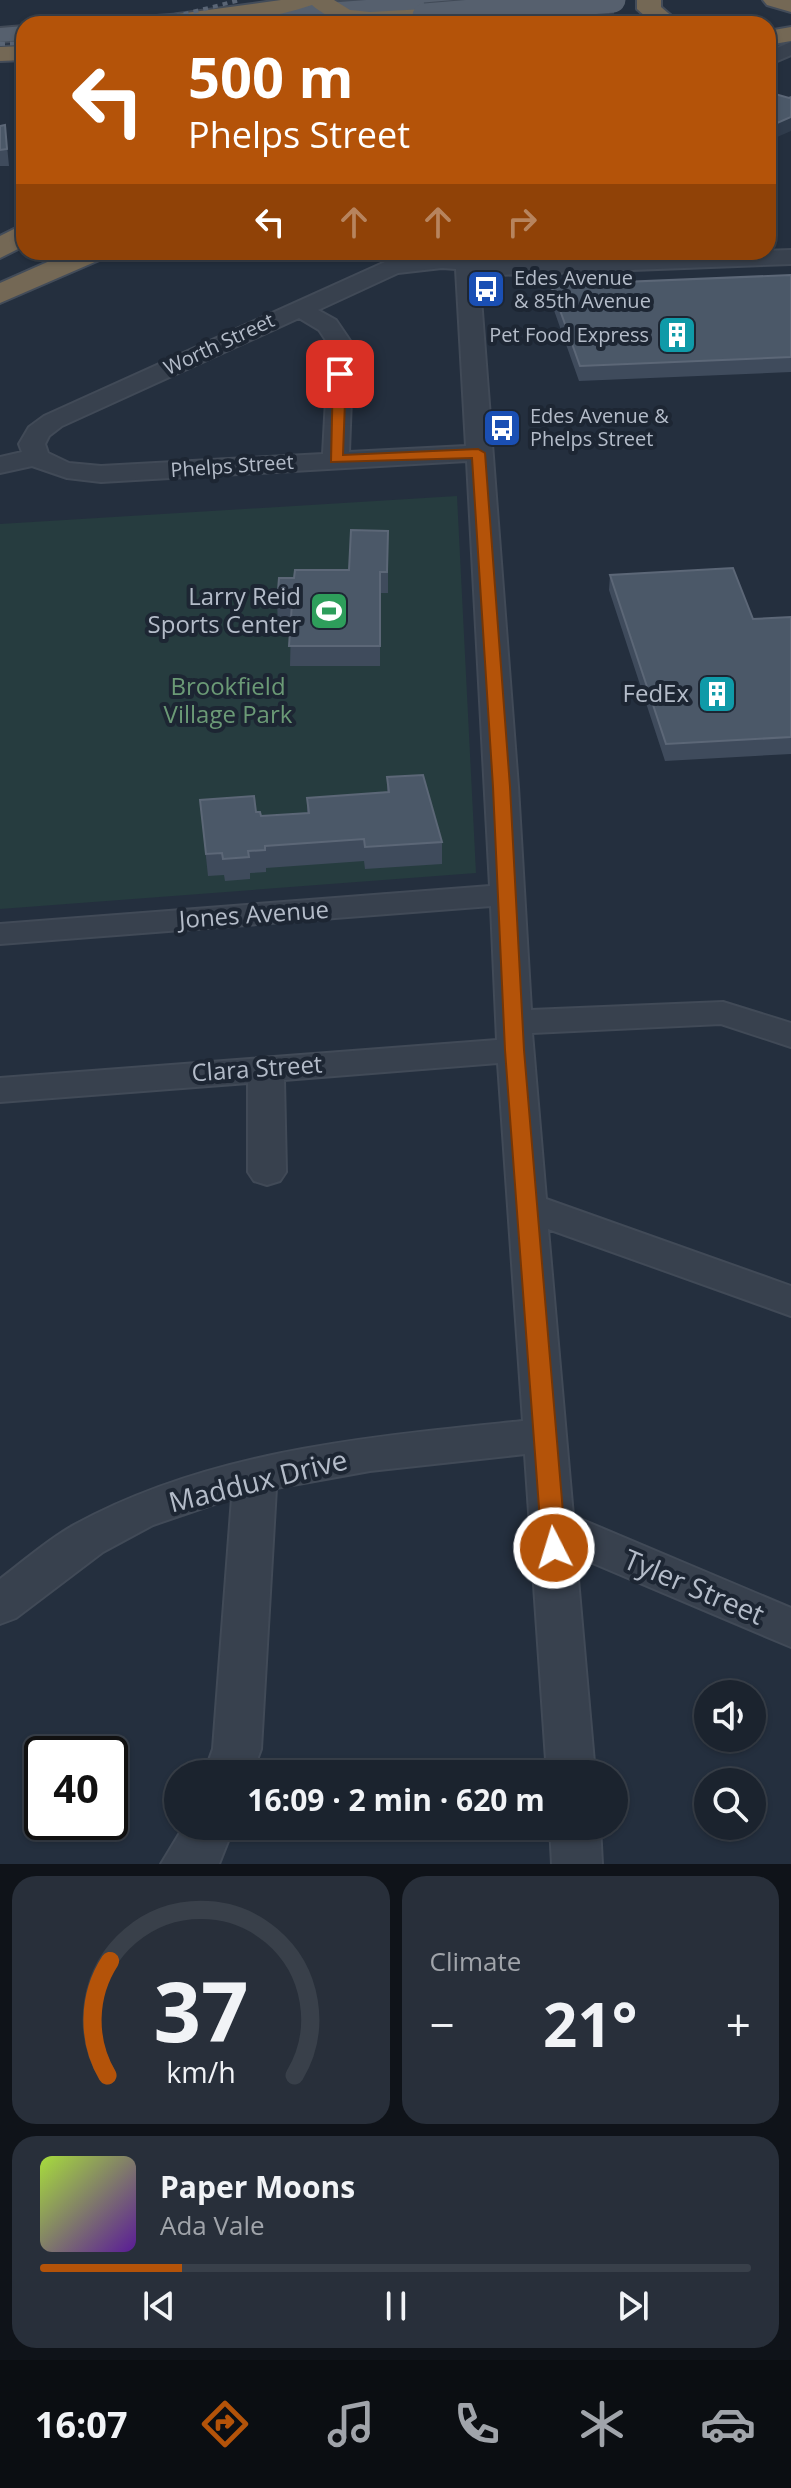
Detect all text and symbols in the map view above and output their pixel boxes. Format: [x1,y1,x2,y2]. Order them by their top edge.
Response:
text: 500 m [188,38,354,114]
icon: left [56,48,160,152]
text: Phelps Street [188,110,410,159]
icon: left [248,200,292,244]
icon: ahead [332,200,376,244]
icon: ahead [416,200,460,244]
icon: right [500,200,544,244]
place label: Edes Avenue & 85th Avenue [514,264,651,314]
bus stop icon: Edes Avenue & 85th Avenue [465,268,507,310]
street label: Worth Street [159,306,278,381]
building icon: Pet Food Express [656,314,698,356]
place label: Pet Food Express [489,321,649,348]
pin [306,340,374,408]
icon: arrive [318,352,362,396]
place label: Edes Avenue & Phelps Street [530,402,669,452]
bus stop icon: Edes Avenue & Phelps Street [481,407,523,449]
street label: Phelps Street [169,448,294,483]
place label: Larry Reid Sports Center [148,579,301,640]
sports icon: Larry Reid Sports Center [308,590,350,632]
park label: Brookfield Village Park [164,669,293,730]
building icon: FedEx [696,673,738,715]
place label: FedEx [623,676,689,709]
street label: Jones Avenue [176,892,330,935]
street label: Clara Street [190,1046,323,1089]
street label: Maddux Drive [165,1439,351,1521]
position arrow [512,1506,596,1590]
street label: Tyler Street [618,1539,770,1633]
map controls [694,1680,766,1840]
button: sound [694,1680,766,1752]
speed limit sign: 40 [24,1736,128,1840]
button: search [694,1768,766,1840]
text: 16:09 · 2 min · 620 m [247,1779,545,1820]
text: Climate [430,1943,521,1979]
text: 37 [153,1953,248,2066]
text: 21° [543,1983,637,2065]
text: − [430,1994,455,2054]
text: + [726,1994,751,2054]
text: km/h [166,2052,235,2091]
text: Paper Moons [160,2166,355,2207]
text: Ada Vale [160,2207,265,2243]
icon: previous [137,2284,181,2328]
icon: pause [374,2284,418,2328]
icon: next [611,2284,655,2328]
icon: directions [197,2396,253,2452]
icon: music [323,2396,379,2452]
icon: phone [449,2396,505,2452]
icon: climate [574,2396,630,2452]
icon: car [700,2396,756,2452]
text: 16:07 [35,2400,127,2449]

